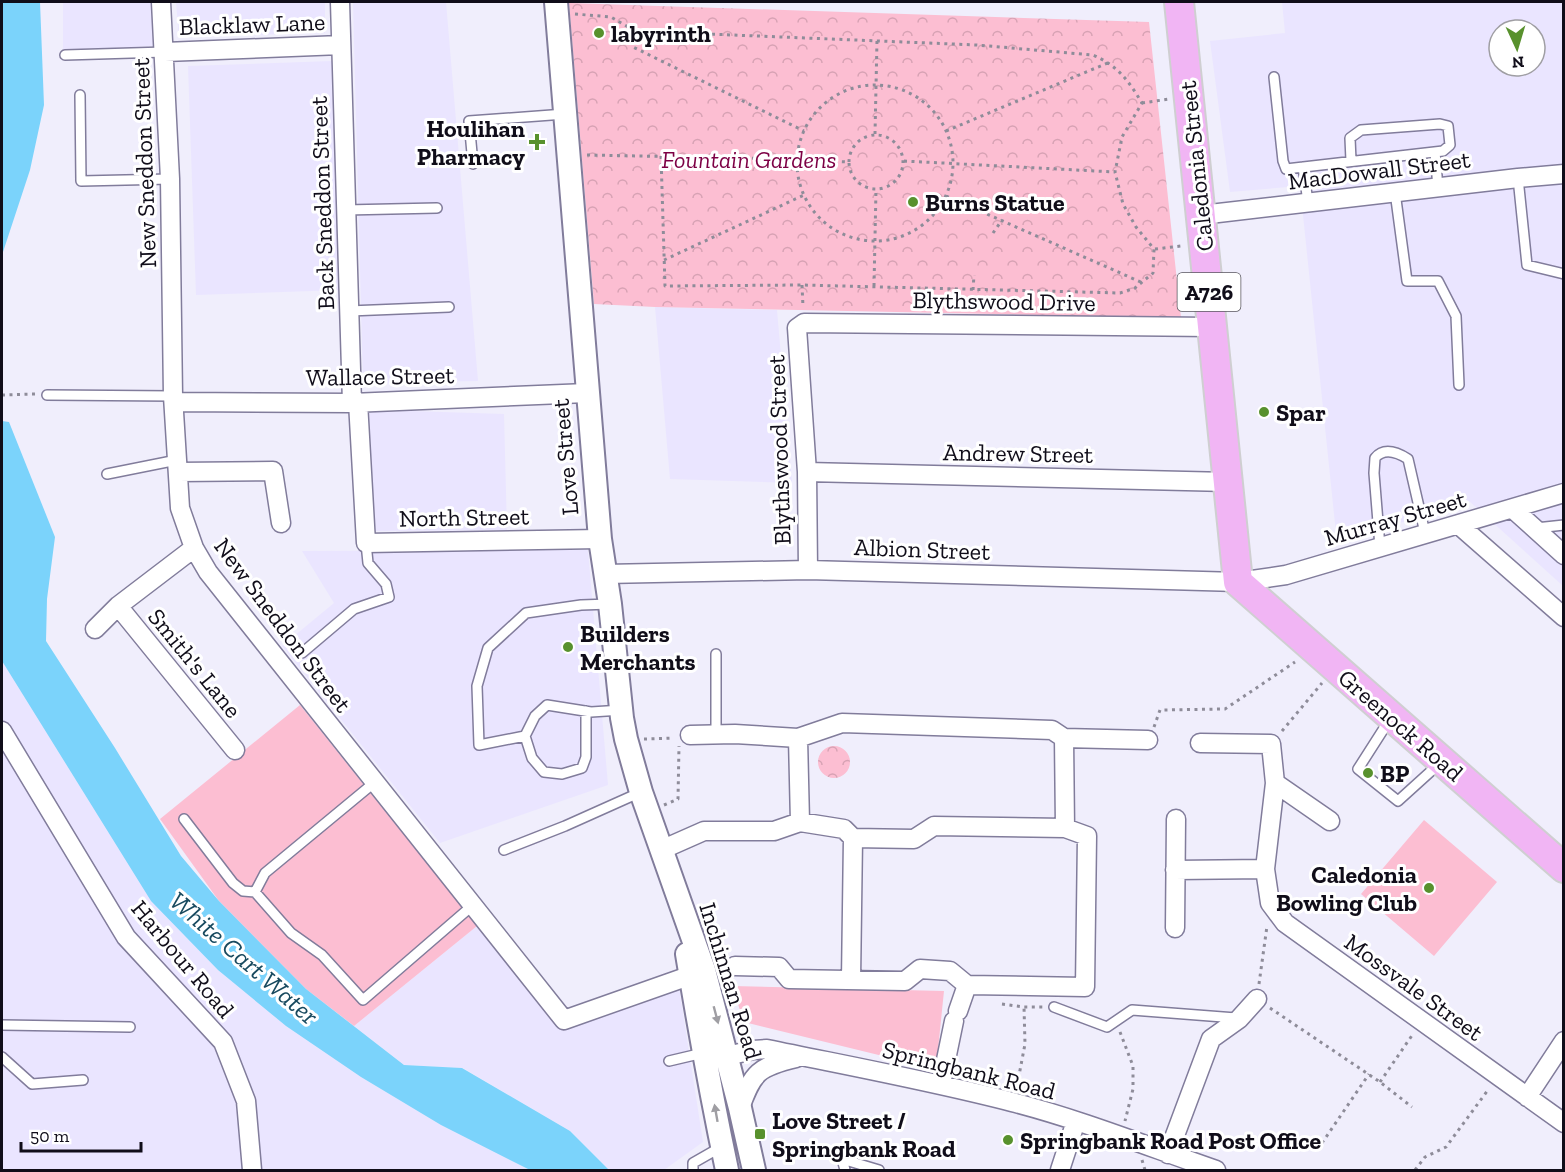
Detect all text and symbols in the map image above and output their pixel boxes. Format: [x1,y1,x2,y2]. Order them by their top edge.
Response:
street label: Blacklaw Lane [178,7,326,41]
north arrow [1487,18,1547,78]
place label: labyrinth [611,19,711,48]
marker: labyrinth [592,26,606,40]
text: N [1511,53,1525,72]
street label: New Sneddon Street [126,57,162,269]
street label: Caledonia Street [1173,79,1219,253]
street label: Back Sneddon Street [304,95,340,310]
place label: Houlihan Pharmacy [417,114,525,171]
marker: Houlihan Pharmacy [530,135,544,149]
street label: MacDowall Street [1286,144,1472,196]
park label: Fountain Gardens [661,145,837,174]
place label: Burns Statue [925,188,1065,217]
marker: Burns Statue [906,195,920,209]
road number: A726 [1178,273,1240,311]
street label: Blythswood Drive [912,285,1096,317]
street label: Blythswood Street [761,354,797,546]
street label: Wallace Street [306,360,455,392]
street label: Love Street [545,397,585,516]
place label: Spar [1276,398,1326,427]
marker: Spar [1257,405,1271,419]
street label: Andrew Street [943,437,1093,469]
street label: Murray Street [1321,484,1469,552]
street label: North Street [399,501,530,533]
street label: New Sneddon Street [208,532,358,718]
street label: Albion Street [853,532,991,566]
street label: Smith's Lane [142,602,248,724]
place label: Builders Merchants [580,619,696,676]
marker: Builders Merchants [561,640,575,654]
street label: Greenock Road [1333,663,1469,787]
place label: BP [1380,759,1410,788]
marker: BP [1361,766,1375,780]
place label: Caledonia Bowling Club [1276,860,1417,917]
marker: Caledonia Bowling Club [1422,881,1436,895]
water label: White Cart Water [163,885,325,1031]
street label: Harbour Road [125,894,241,1024]
street label: Inchinnan Road [693,899,769,1063]
street label: Mossvale Street [1339,927,1489,1047]
one-way arrow [712,1006,721,1024]
street label: Springbank Road [879,1034,1059,1106]
one-way arrow [712,1103,721,1122]
place label: Love Street / Springbank Road [772,1106,956,1163]
scale bar [21,1115,141,1153]
text: 50 m [30,1125,70,1147]
place label: Springbank Road Post Office [1020,1126,1322,1155]
marker: Love Street / Springbank Road [753,1127,767,1141]
marker: Springbank Road Post Office [1001,1133,1015,1147]

